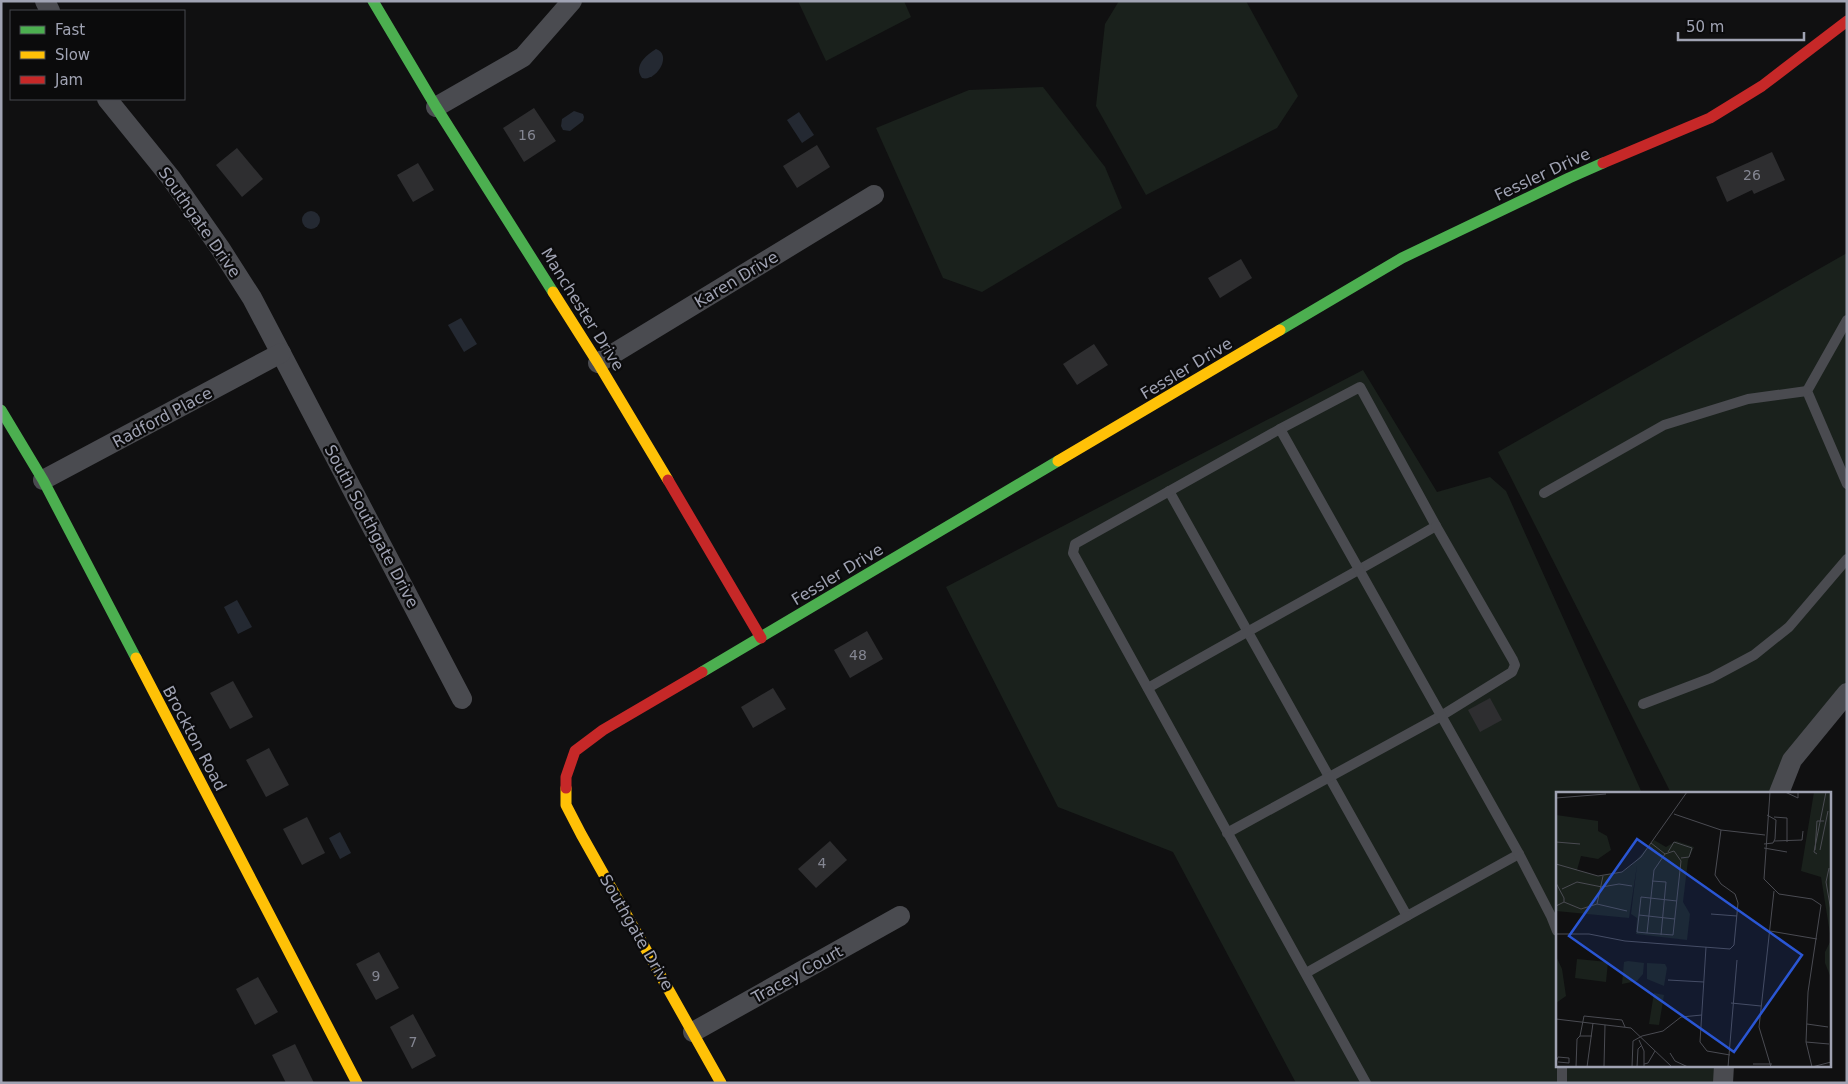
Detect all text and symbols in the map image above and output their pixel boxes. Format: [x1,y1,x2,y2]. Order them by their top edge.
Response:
legend [10,10,185,100]
scale bar [1678,10,1804,42]
text: 50 m [1686,18,1724,36]
text: Fast [55,21,85,39]
text: Slow [55,46,90,64]
text: Jam [54,71,83,89]
house number: 16 [518,127,536,143]
street label: Fessler Drive [1491,144,1593,205]
street label: Southgate Drive [154,163,245,281]
house number: 26 [1743,167,1761,183]
street label: Manchester Drive [537,244,628,374]
street label: Karen Drive [691,247,781,312]
street label: Fessler Drive [1137,334,1235,403]
street label: Radford Place [109,383,215,452]
street label: South Southgate Drive [320,441,423,611]
street label: Fessler Drive [788,540,886,609]
house number: 48 [849,647,867,663]
street label: Brockton Road [159,682,230,794]
inset map [1556,792,1830,1066]
house number: 4 [818,855,827,871]
street label: Southgate Drive [596,871,677,993]
street label: Tracey Court [748,942,846,1008]
house number: 9 [372,968,380,984]
house number: 7 [409,1034,417,1050]

